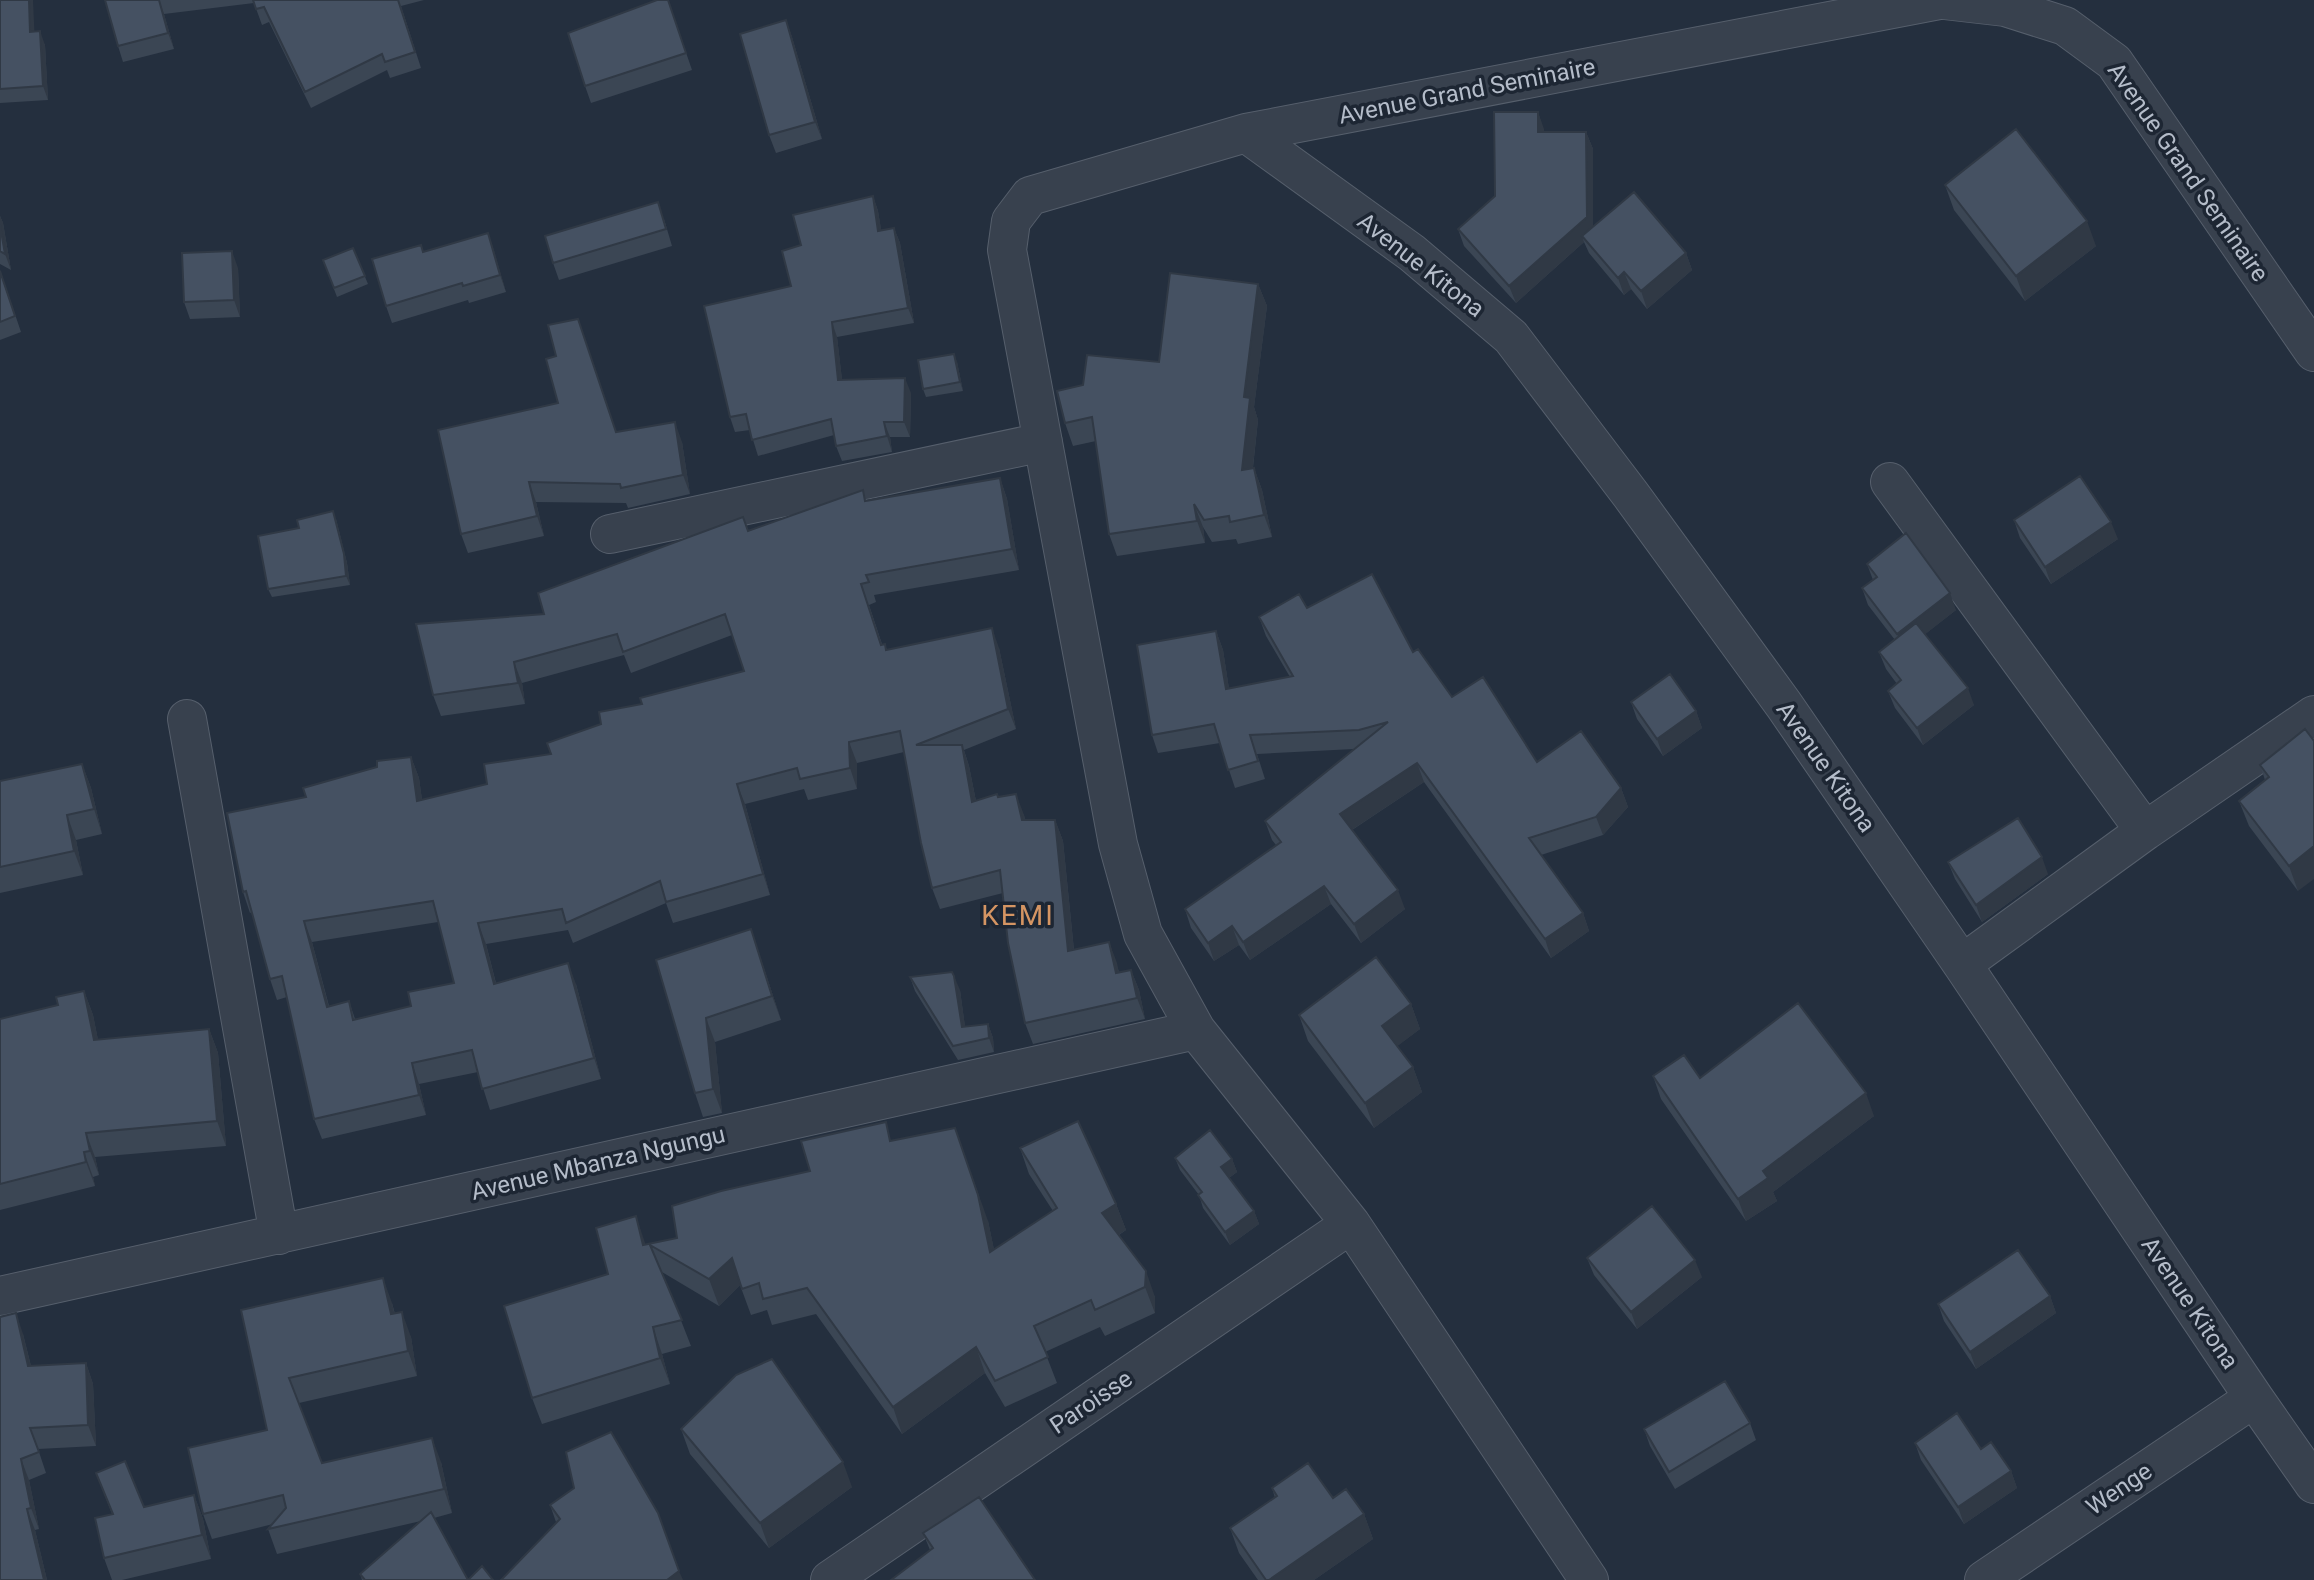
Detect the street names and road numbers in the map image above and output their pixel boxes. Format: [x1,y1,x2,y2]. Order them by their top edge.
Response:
street label: Avenue Grand Seminaire [1336,52,1598,130]
street label: Avenue Grand Seminaire [2102,57,2274,287]
street label: Avenue Kitona [1352,207,1490,323]
street label: Avenue Kitona [1771,696,1881,838]
street label: Avenue Mbanza Ngungu [468,1120,728,1206]
street label: Avenue Kitona [2136,1232,2244,1374]
street label: Paroisse [1045,1364,1137,1440]
street label: Wenge [2081,1457,2157,1521]

